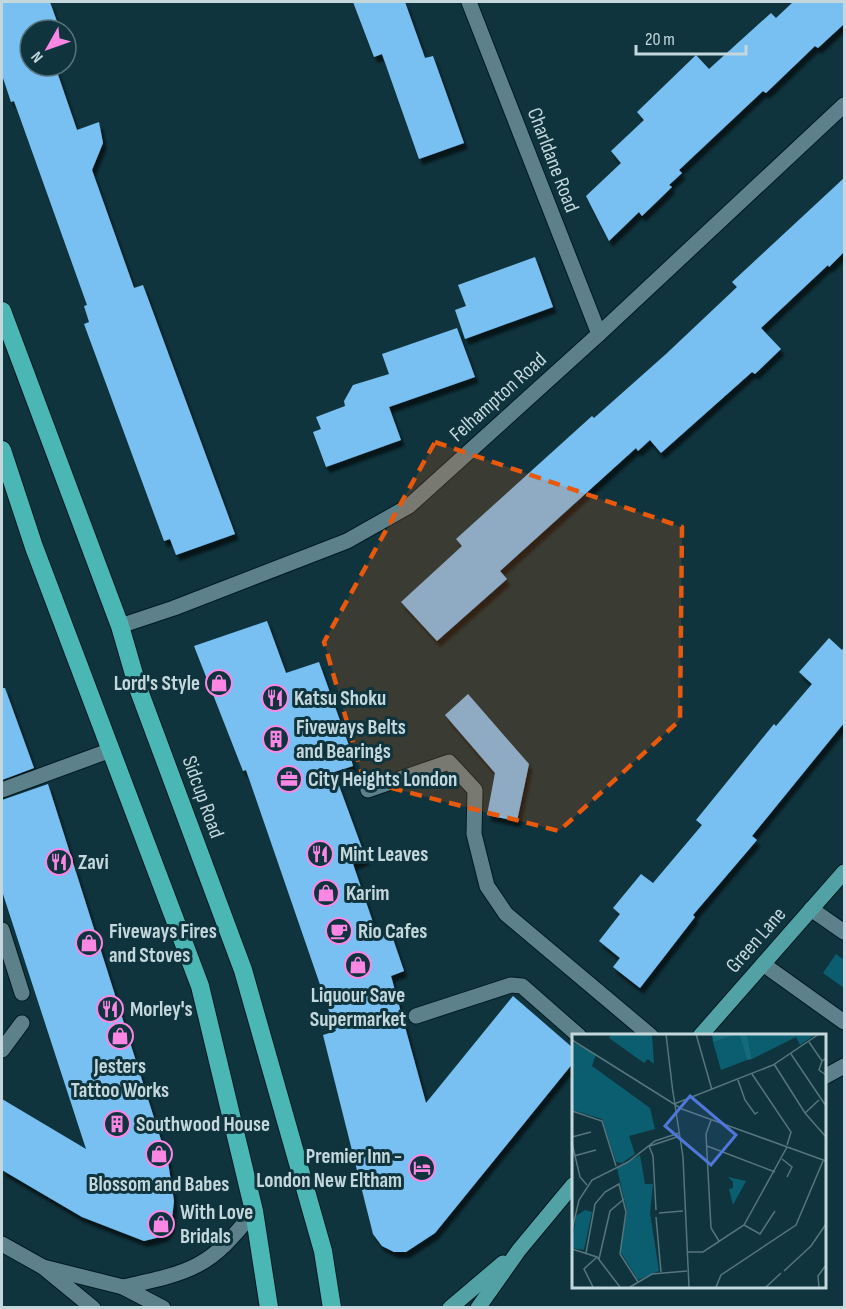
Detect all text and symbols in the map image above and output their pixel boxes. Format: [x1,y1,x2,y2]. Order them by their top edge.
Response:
north arrow [18,18,78,78]
scale bar [636,18,746,56]
text: 20 m [645,29,675,50]
text: N [28,47,48,66]
street label: Charldane Road [522,104,584,216]
street label: Felhampton Road [444,347,552,447]
shop icon: Lord's Style [204,668,234,698]
place label: Lord's Style [114,671,200,696]
restaurant icon: Katsu Shoku [260,683,290,713]
place label: Katsu Shoku [294,686,386,711]
place label: Fiveways Belts and Bearings [296,715,406,764]
building icon: Fiveways Belts and Bearings [261,724,291,754]
street label: Sidcup Road [177,752,229,842]
office icon: City Heights London [274,764,304,794]
place label: City Heights London [308,767,457,792]
restaurant icon: Mint Leaves [305,839,335,869]
place label: Mint Leaves [340,842,428,867]
restaurant icon: Zavi [44,847,74,877]
place label: Zavi [78,850,109,875]
shop icon: Karim [311,878,341,908]
place label: Karim [346,881,389,906]
street label: Green Lane [721,902,791,978]
cafe icon: Rio Cafes [324,916,354,946]
place label: Fiveways Fires and Stoves [109,919,217,968]
place label: Rio Cafes [358,919,427,944]
shop icon: Fiveways Fires and Stoves [74,928,104,958]
shop icon: Liquour Save Supermarket [343,950,373,980]
place label: Liquour Save Supermarket [310,983,406,1032]
restaurant icon: Morley's [95,994,125,1024]
place label: Morley's [130,997,193,1022]
shop icon: Jesters Tattoo Works [105,1021,135,1051]
inset map [572,1034,825,1288]
place label: Jesters Tattoo Works [71,1054,169,1103]
building icon: Southwood House [102,1109,132,1139]
place label: Southwood House [136,1112,270,1137]
shop icon: Blossom and Babes [144,1139,174,1169]
place label: Premier Inn - London New Eltham [256,1144,402,1193]
hotel icon: Premier Inn - London New Eltham [407,1153,437,1183]
place label: Blossom and Babes [89,1172,229,1197]
place label: With Love Bridals [180,1200,253,1249]
shop icon: With Love Bridals [146,1209,176,1239]

